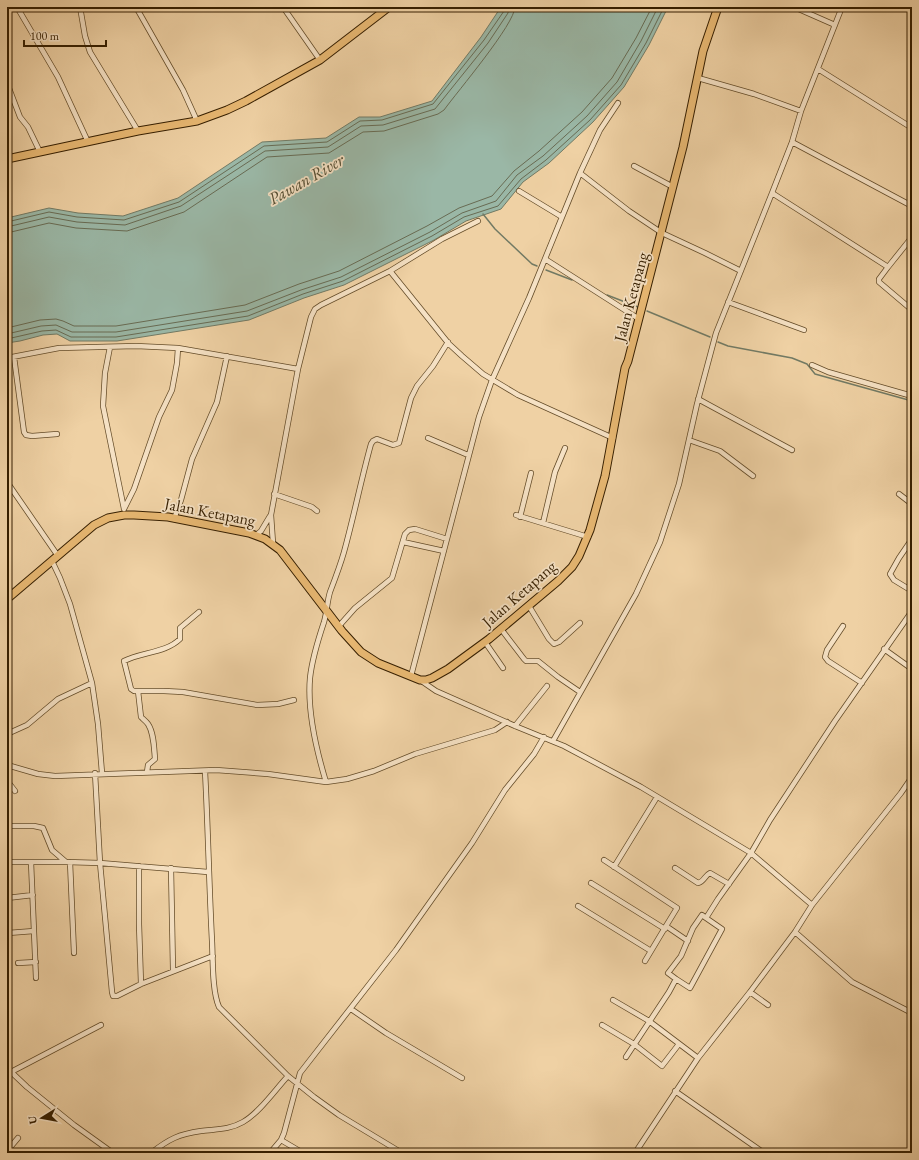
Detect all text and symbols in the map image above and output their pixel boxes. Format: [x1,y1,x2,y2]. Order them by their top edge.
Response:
scale bar [24,22,106,48]
text: 100 m [30,28,60,44]
water label: Pawan River [264,148,349,210]
street label: Jalan Ketapang [608,249,653,346]
street label: Jalan Ketapang [161,493,258,531]
street label: Jalan Ketapang [476,555,561,633]
north arrow [22,1098,62,1138]
text: U [24,1114,40,1125]

